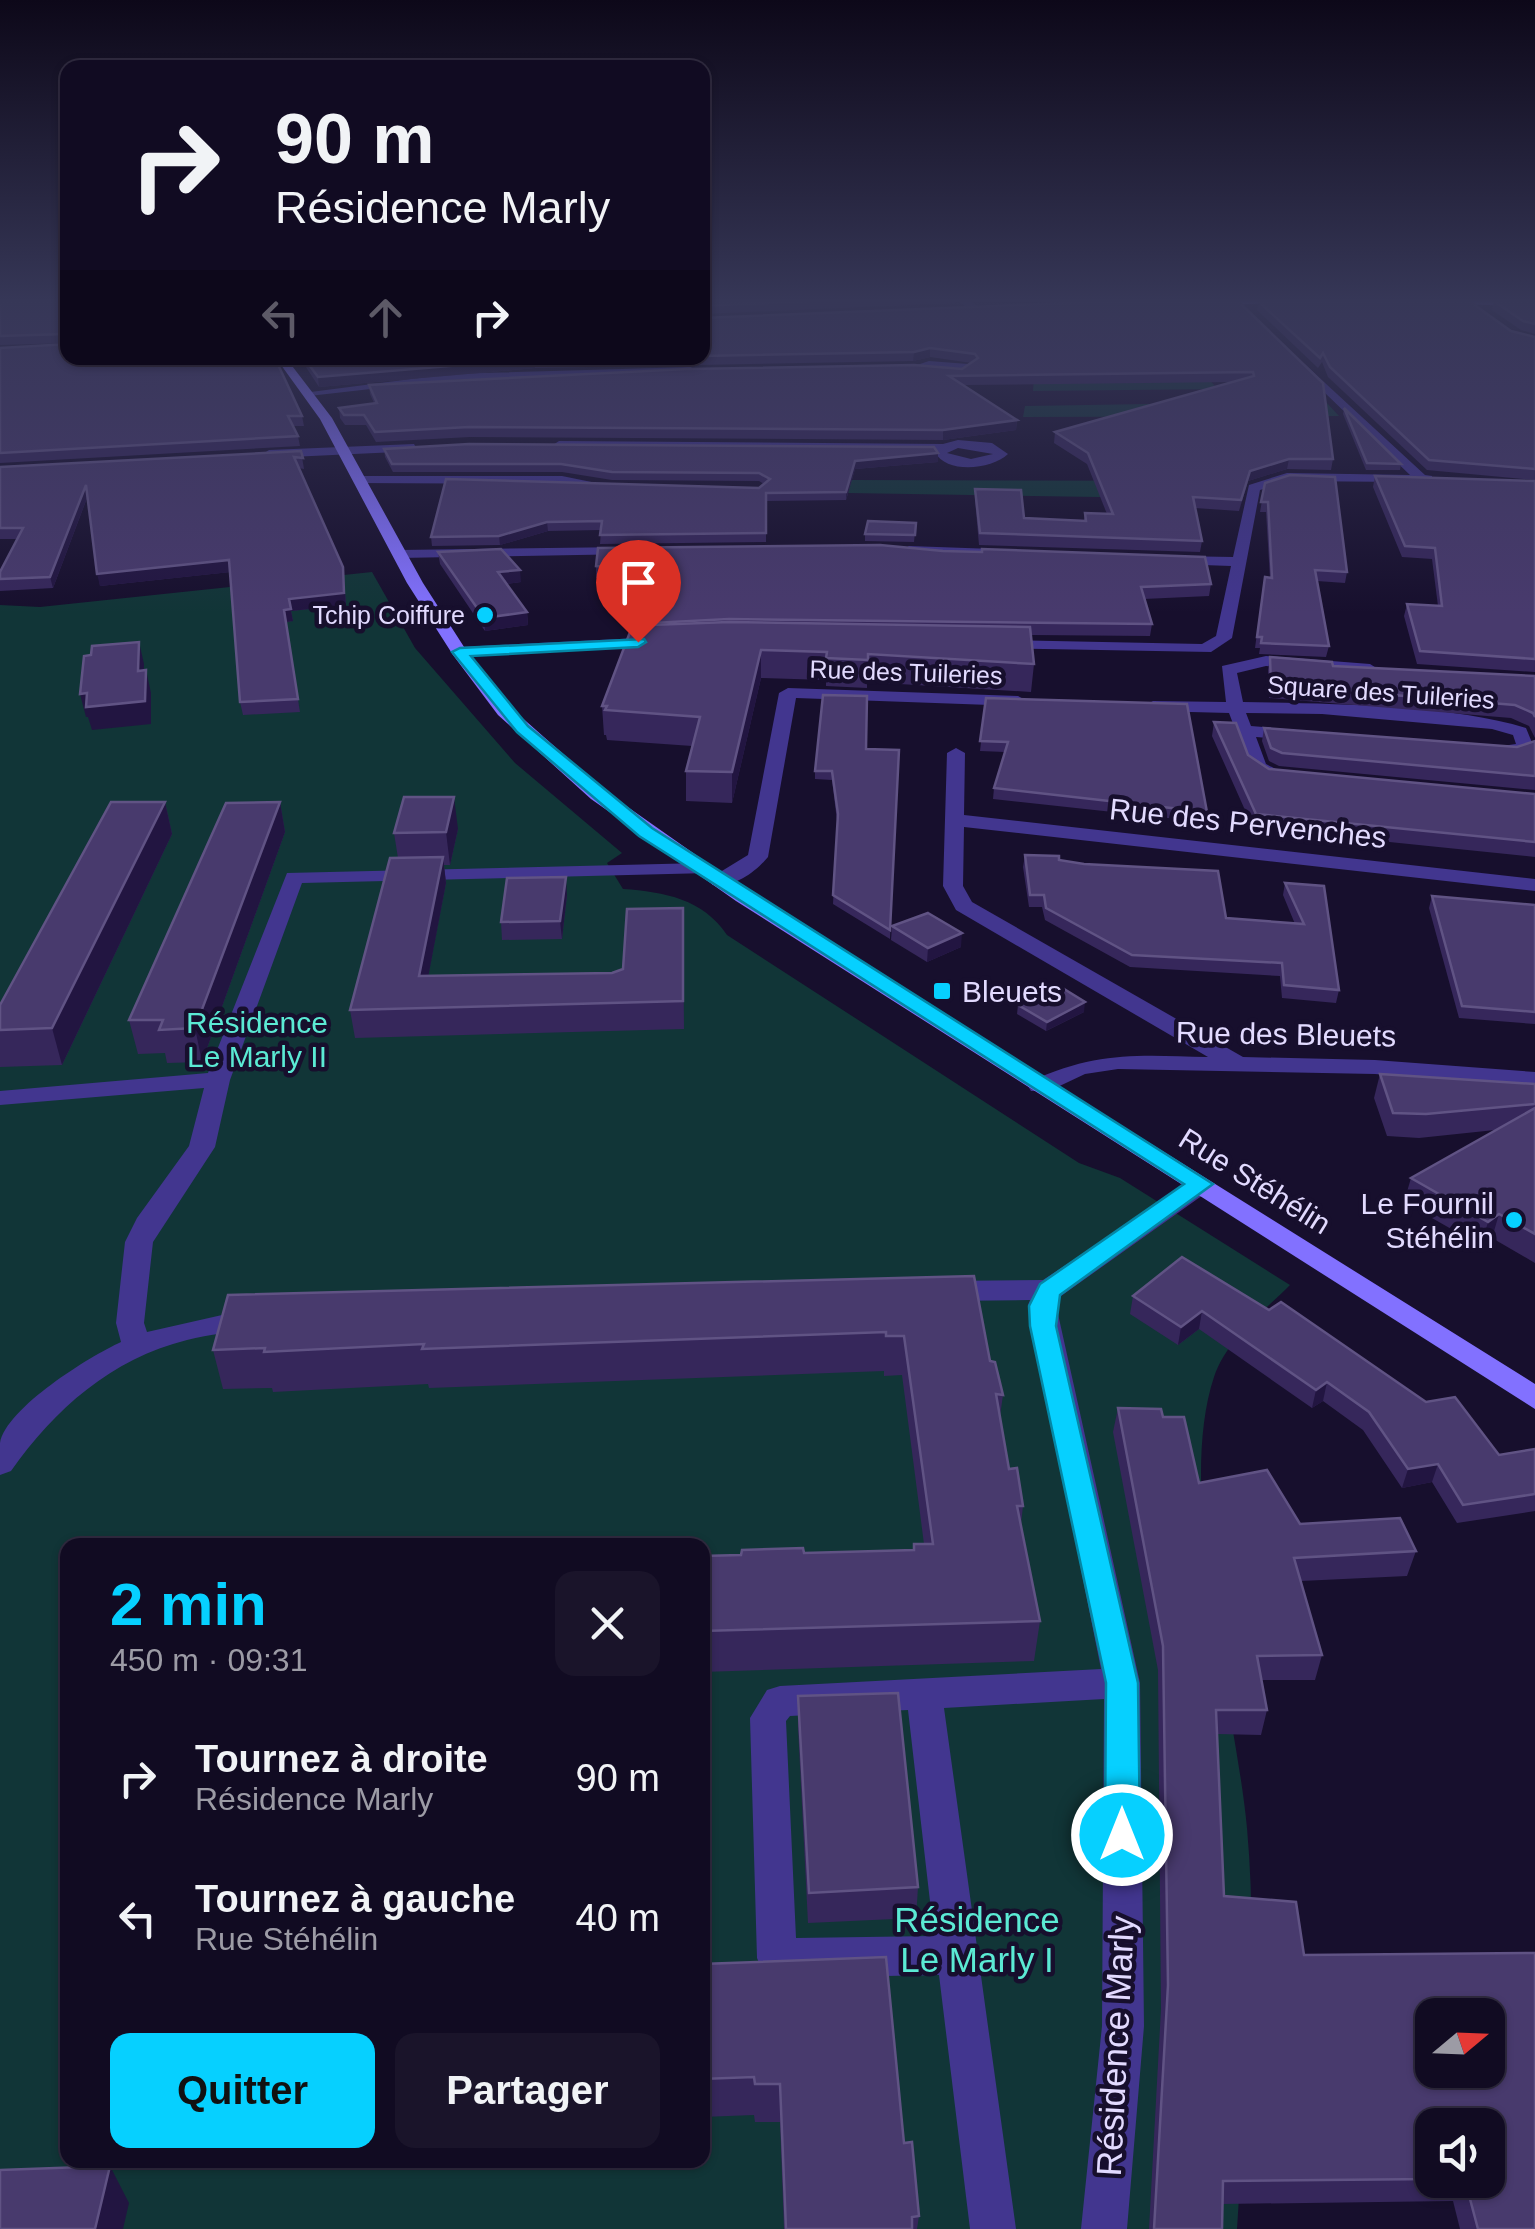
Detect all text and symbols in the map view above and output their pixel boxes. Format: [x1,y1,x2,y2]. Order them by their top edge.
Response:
icon: right [110,100,240,230]
text: 90 m [275,100,435,178]
text: Résidence Marly [275,182,610,233]
icon: left [253,290,308,345]
icon: ahead [358,290,413,345]
icon: right [463,290,518,345]
pin [596,540,681,643]
icon: arrive [611,555,666,610]
place label: Tchip Coiffure [313,601,465,629]
marker: Tchip Coiffure [474,604,496,626]
street label: Rue des Tuileries [809,655,1003,689]
street label: Square des Tuileries [1266,670,1496,714]
street label: Rue des Pervenches [1108,792,1388,854]
place label: Bleuets [962,975,1062,1008]
marker: Bleuets [931,980,953,1002]
park label: Résidence Le Marly II [186,1006,328,1073]
street label: Rue des Bleuets [1176,1016,1396,1052]
street label: Rue Stéhélin [1173,1121,1337,1241]
place label: Le Fournil Stéhélin [1361,1187,1494,1254]
marker: Le Fournil Stéhélin [1503,1209,1525,1231]
text: 2 min [110,1571,267,1638]
button: close [555,1571,660,1676]
text: 450 m · 09:31 [110,1642,307,1678]
text: Tournez à droite [195,1738,488,1780]
icon: right [110,1751,165,1806]
text: 90 m [576,1757,660,1799]
text: Résidence Marly [195,1781,433,1817]
position arrow [1070,1783,1174,1887]
text: Tournez à gauche [195,1878,515,1920]
icon: left [110,1891,165,1946]
text: 40 m [576,1897,660,1939]
park label: Résidence Le Marly I [894,1900,1060,1979]
street label: Résidence Marly [1089,1914,1141,2177]
text: Rue Stéhélin [195,1921,378,1957]
north arrow [1415,1998,1505,2088]
map controls [1415,1998,1505,2198]
button: Quitter [110,2033,375,2148]
button: Partager [395,2033,660,2148]
button: sound [1415,2108,1505,2198]

